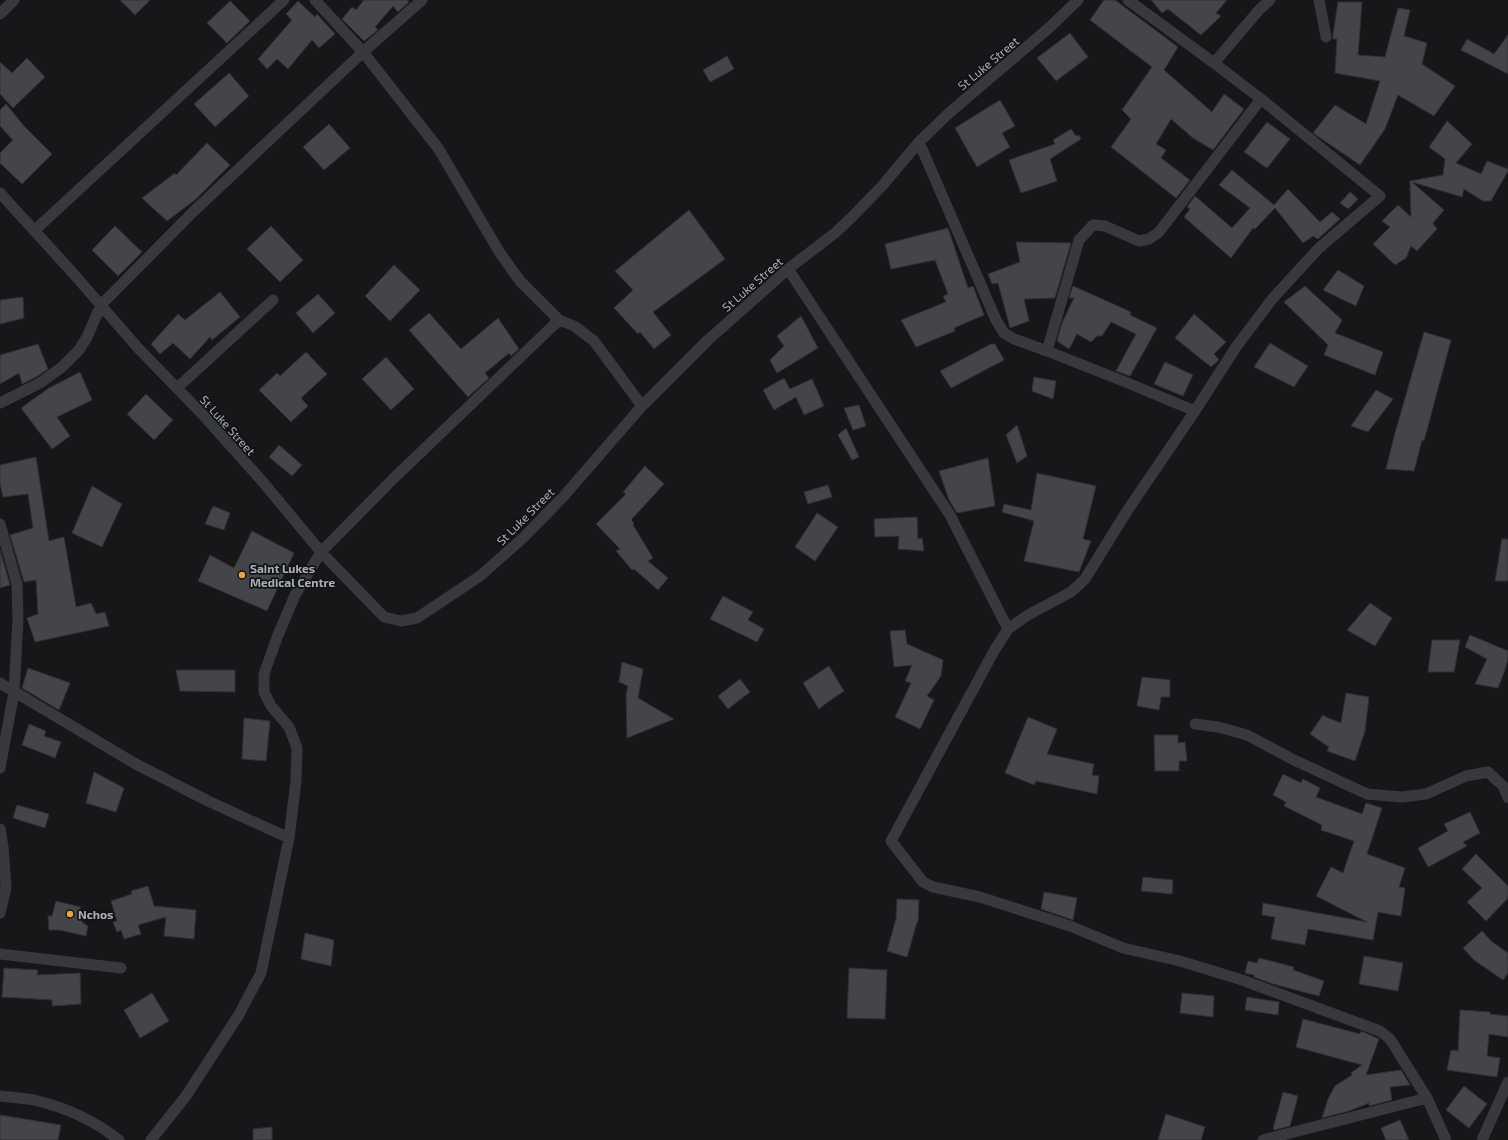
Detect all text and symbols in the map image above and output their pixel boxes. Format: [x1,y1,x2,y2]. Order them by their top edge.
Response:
street label: St Luke Street [955,33,1022,93]
street label: St Luke Street [719,254,785,314]
street label: St Luke Street [198,392,259,458]
street label: St Luke Street [493,484,557,548]
place label: Saint Lukes Medical Centre [250,561,335,589]
marker: Saint Lukes Medical Centre [237,570,247,580]
place label: Nchos [78,907,113,921]
marker: Nchos [65,909,75,919]

